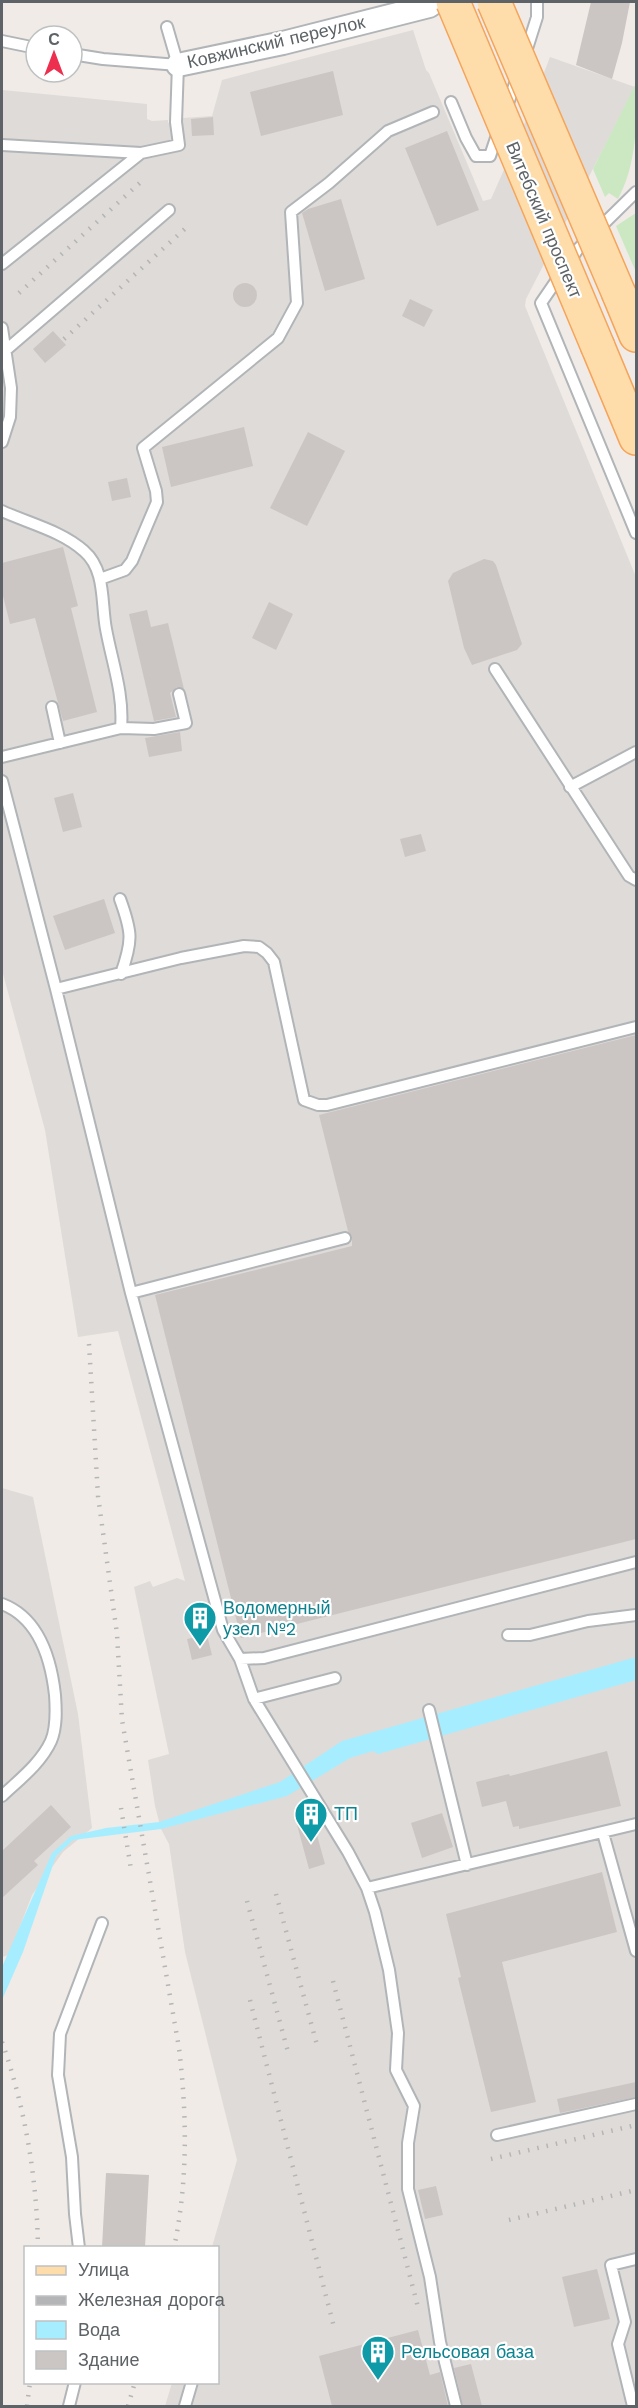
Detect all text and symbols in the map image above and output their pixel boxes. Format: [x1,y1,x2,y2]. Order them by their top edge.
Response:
street label: Ковжинский переулок [185,11,367,72]
north arrow [24,24,84,84]
text: С [48,30,60,49]
street label: Витебский проспект [502,138,587,301]
place label: Водомерный узел №2 [223,1597,330,1639]
building icon: Водомерный узел №2 [182,1600,218,1647]
building icon: ТП [293,1796,329,1843]
place label: ТП [334,1803,358,1824]
legend [24,2246,219,2384]
text: Улица [78,2259,130,2280]
text: Железная дорога [78,2289,226,2310]
text: Вода [78,2319,121,2340]
building icon: Рельсовая база [360,2334,396,2381]
place label: Рельсовая база [401,2341,535,2362]
text: Здание [78,2349,139,2370]

